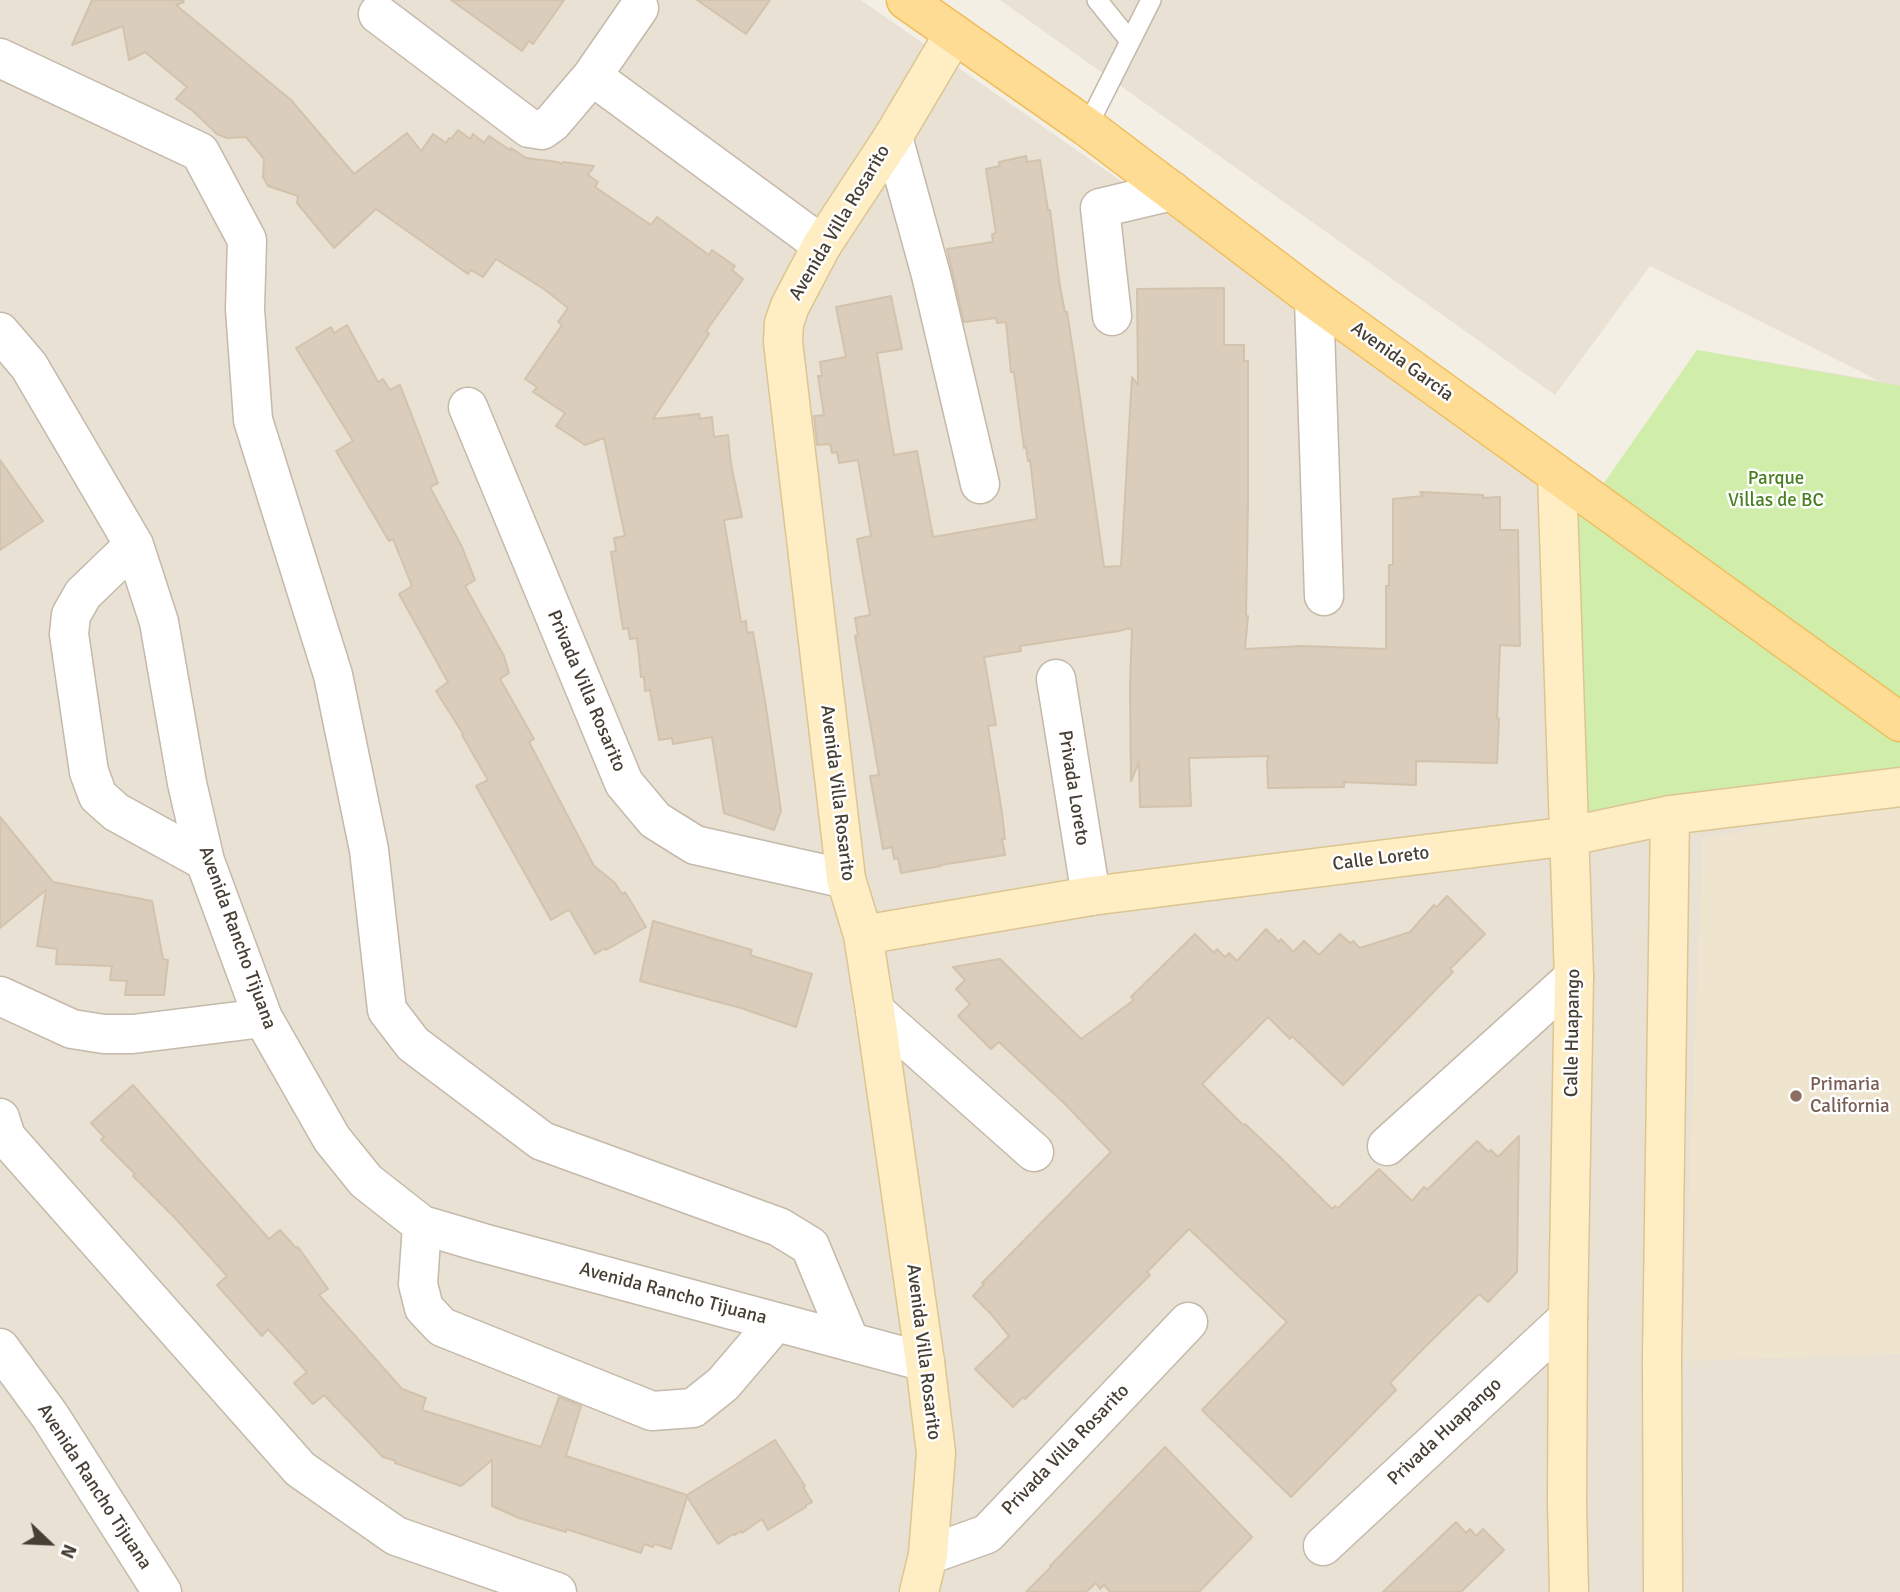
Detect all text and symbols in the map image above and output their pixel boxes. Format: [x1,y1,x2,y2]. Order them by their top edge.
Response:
street label: Avenida Villa Rosarito [785,141,895,305]
street label: Avenida García [1346,317,1458,407]
park label: Parque Villas de BC [1728,468,1824,512]
street label: Privada Villa Rosarito [542,607,630,775]
street label: Avenida Villa Rosarito [815,704,859,882]
street label: Privada Loreto [1053,729,1093,847]
street label: Calle Loreto [1331,842,1431,876]
street label: Avenida Rancho Tijuana [193,843,281,1033]
street label: Calle Huapango [1560,969,1586,1097]
place label: Primaria California [1810,1074,1890,1118]
marker: Primaria California [1788,1088,1804,1104]
street label: Avenida Rancho Tijuana [577,1258,769,1330]
street label: Avenida Villa Rosarito [901,1263,945,1441]
street label: Privada Huapango [1383,1373,1507,1491]
street label: Privada Villa Rosarito [998,1380,1134,1520]
street label: Avenida Rancho Tijuana [32,1400,156,1574]
north arrow [14,1508,84,1578]
text: N [55,1540,82,1562]

